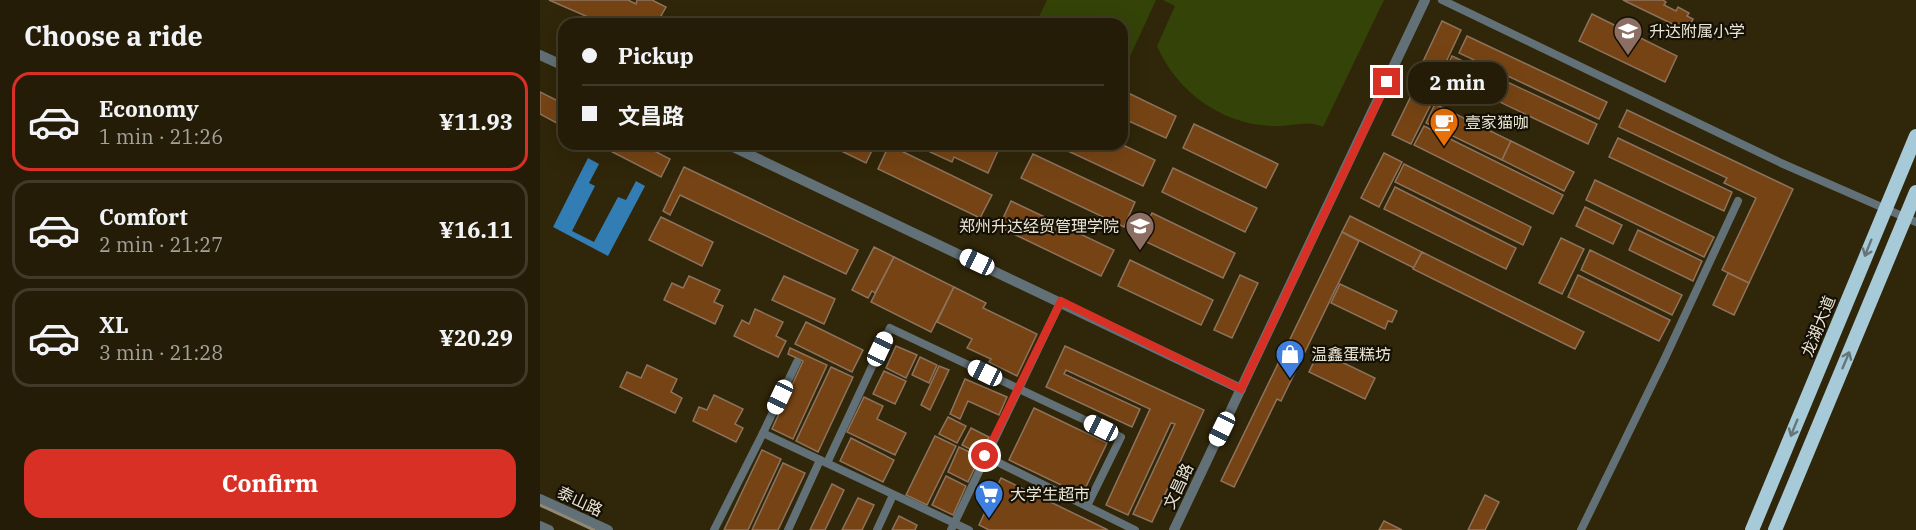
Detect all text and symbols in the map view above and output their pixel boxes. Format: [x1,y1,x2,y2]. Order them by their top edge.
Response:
school or university icon: 升达附属小学 [1612,15,1644,57]
text: Choose a ride [24,18,203,53]
place label: 升达附属小学 [1649,21,1745,41]
text: Pickup [618,41,694,70]
callout: 2 min [1408,61,1507,103]
route end [1373,68,1400,95]
text: 2 min [1430,69,1486,96]
text: Economy [99,94,199,123]
icon: car [27,95,81,149]
text: 文昌路 [618,101,684,130]
cafe icon: 壹家猫咖 [1428,106,1460,148]
text: ¥11.93 [439,107,513,136]
place label: 壹家猫咖 [1465,112,1529,132]
text: 1 min · 21:26 [99,123,223,150]
text: Comfort [99,202,188,231]
icon: car [27,203,81,257]
school or university icon: 郑州升达经贸管理学院 [1124,210,1156,252]
text: ¥16.11 [439,215,513,244]
place label: 郑州升达经贸管理学院 [959,216,1119,236]
text: 2 min · 21:27 [99,231,223,258]
one-way arrow [1862,238,1873,256]
car [957,246,997,278]
street label: 龙湖大道 [1797,293,1839,359]
text: XL [99,310,129,339]
icon: car [27,311,81,365]
text: ¥20.29 [439,323,513,352]
car [864,329,896,369]
shop icon: 温鑫蛋糕坊 [1274,338,1306,380]
text: 3 min · 21:28 [99,339,223,366]
place label: 温鑫蛋糕坊 [1311,344,1391,364]
one-way arrow [1841,351,1852,369]
car [965,357,1005,389]
car [764,377,796,417]
car [1206,409,1238,449]
car [1081,412,1121,444]
one-way arrow [1788,418,1799,437]
route start [971,442,998,469]
button: Confirm [24,449,516,518]
street label: 文昌路 [1159,460,1197,512]
supermarket icon: 大学生超市 [973,478,1005,520]
street label: 泰山路 [554,482,606,520]
place label: 大学生超市 [1010,484,1090,504]

